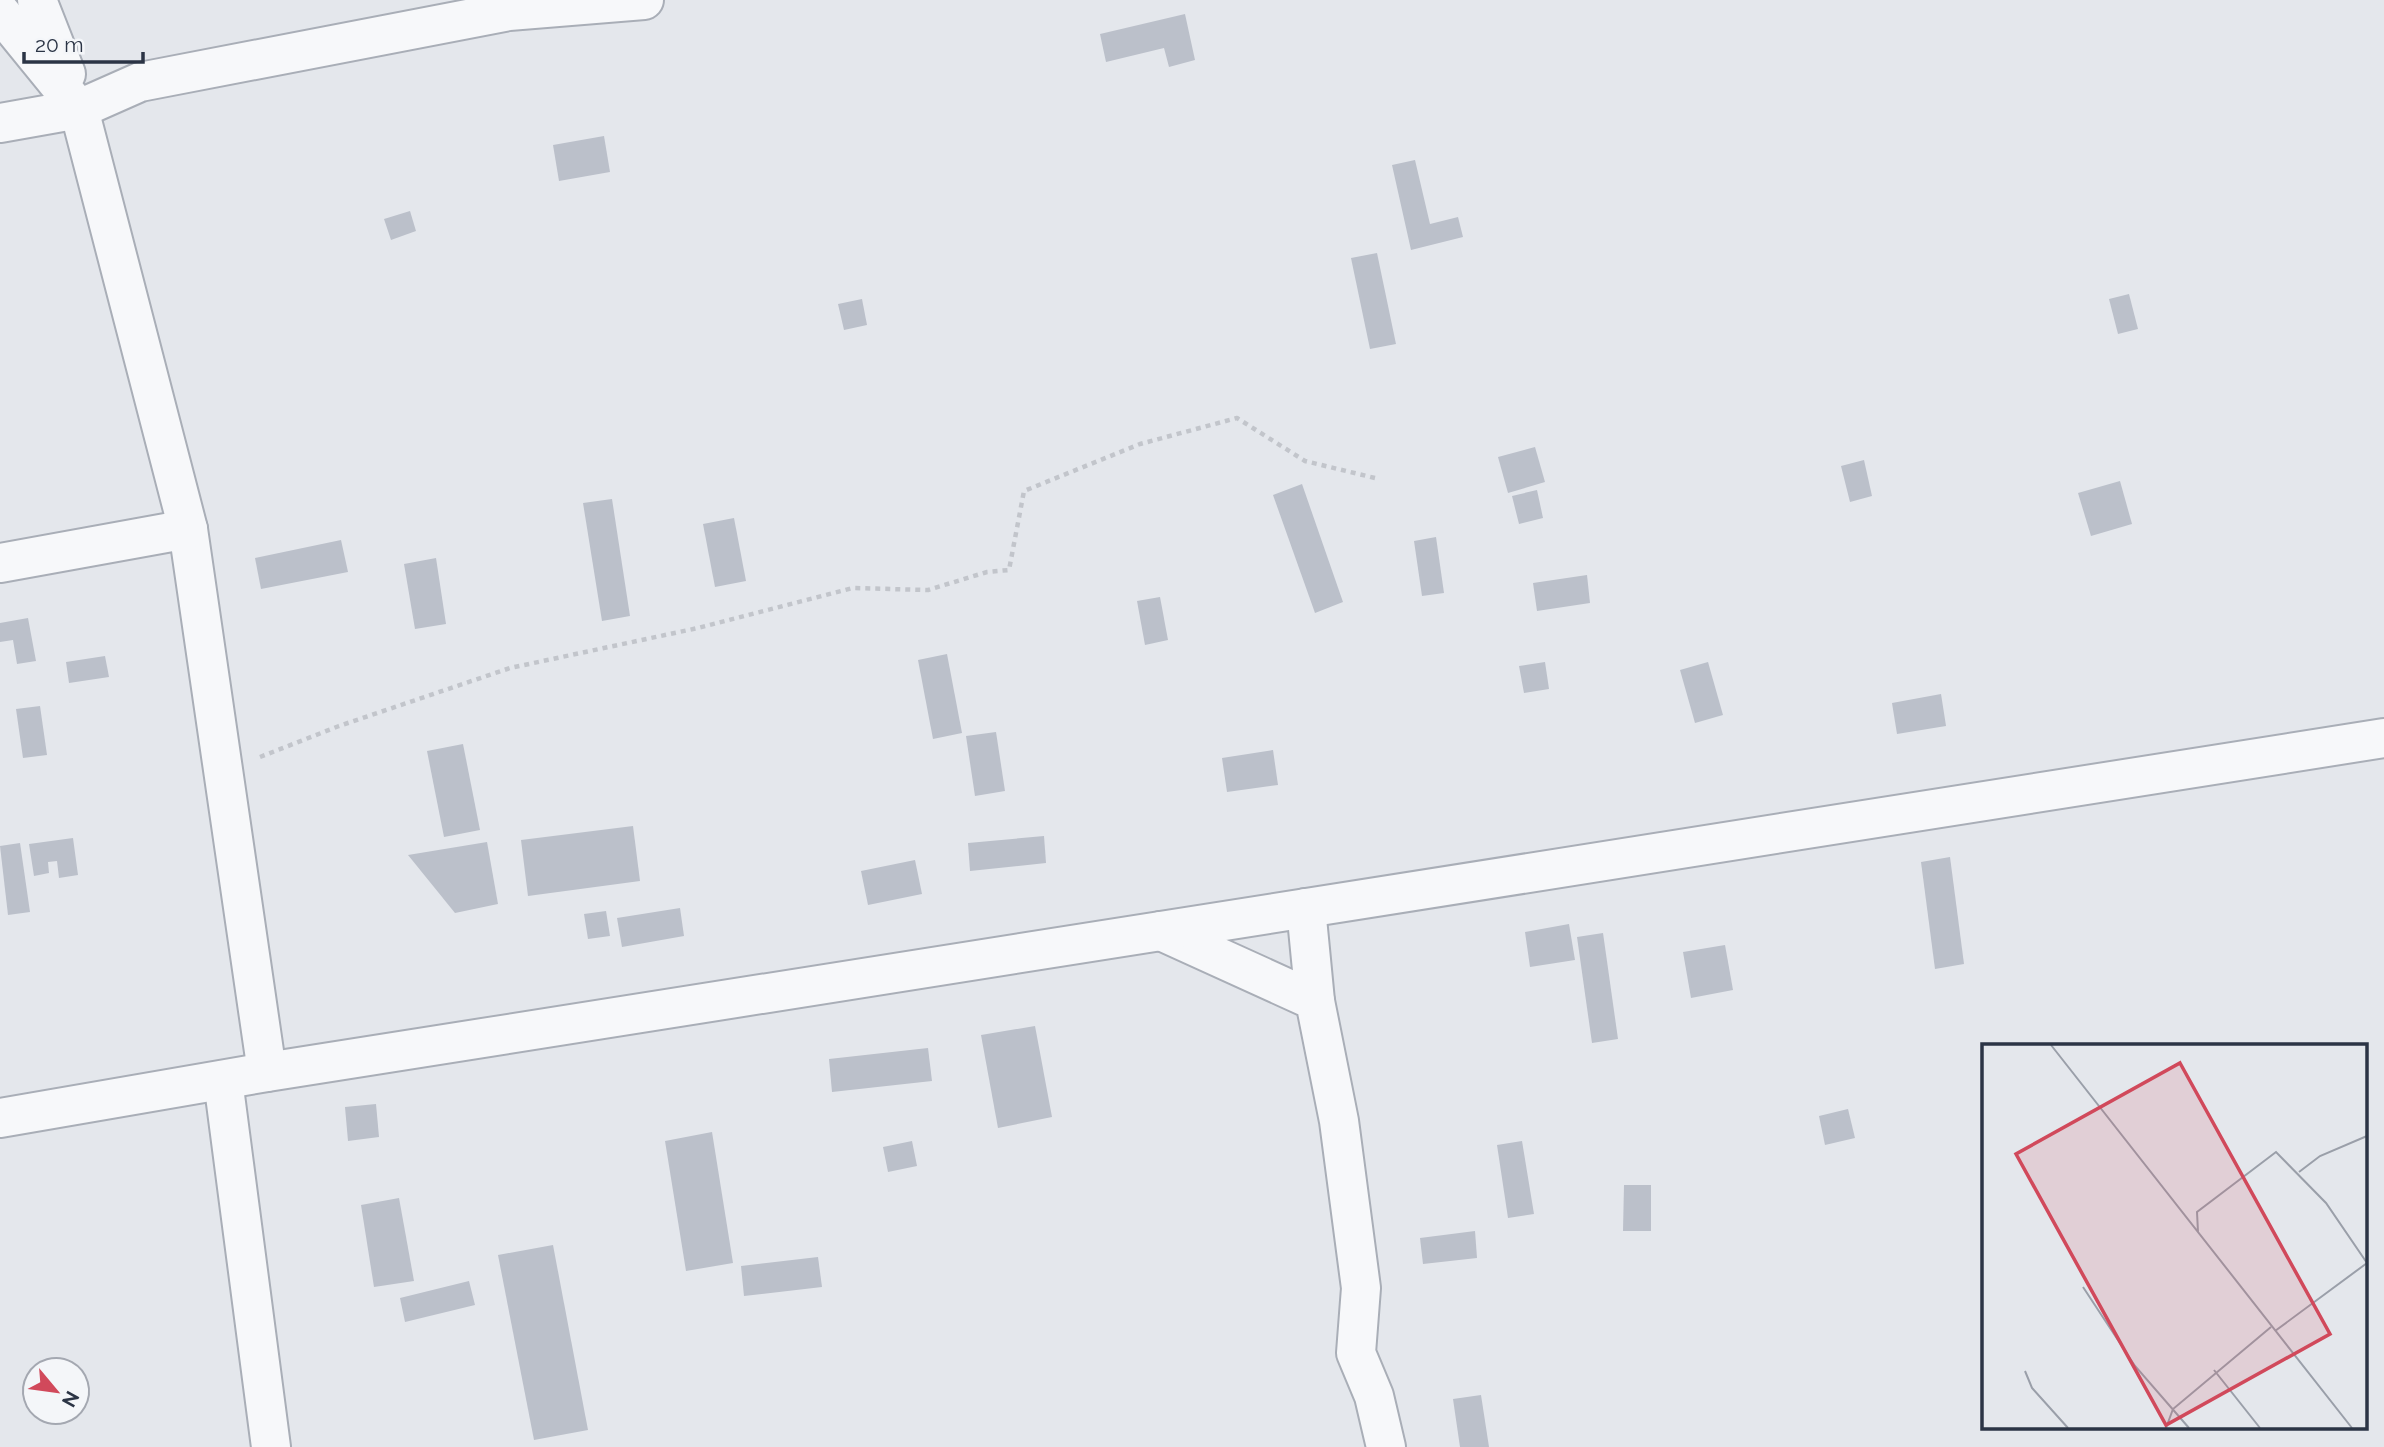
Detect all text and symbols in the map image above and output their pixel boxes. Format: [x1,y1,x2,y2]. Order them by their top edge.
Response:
scale bar [24,21,144,65]
text: 20 m [35,32,83,57]
inset map [1982,1044,2366,1430]
north arrow [21,1356,91,1426]
text: N [58,1388,84,1411]

